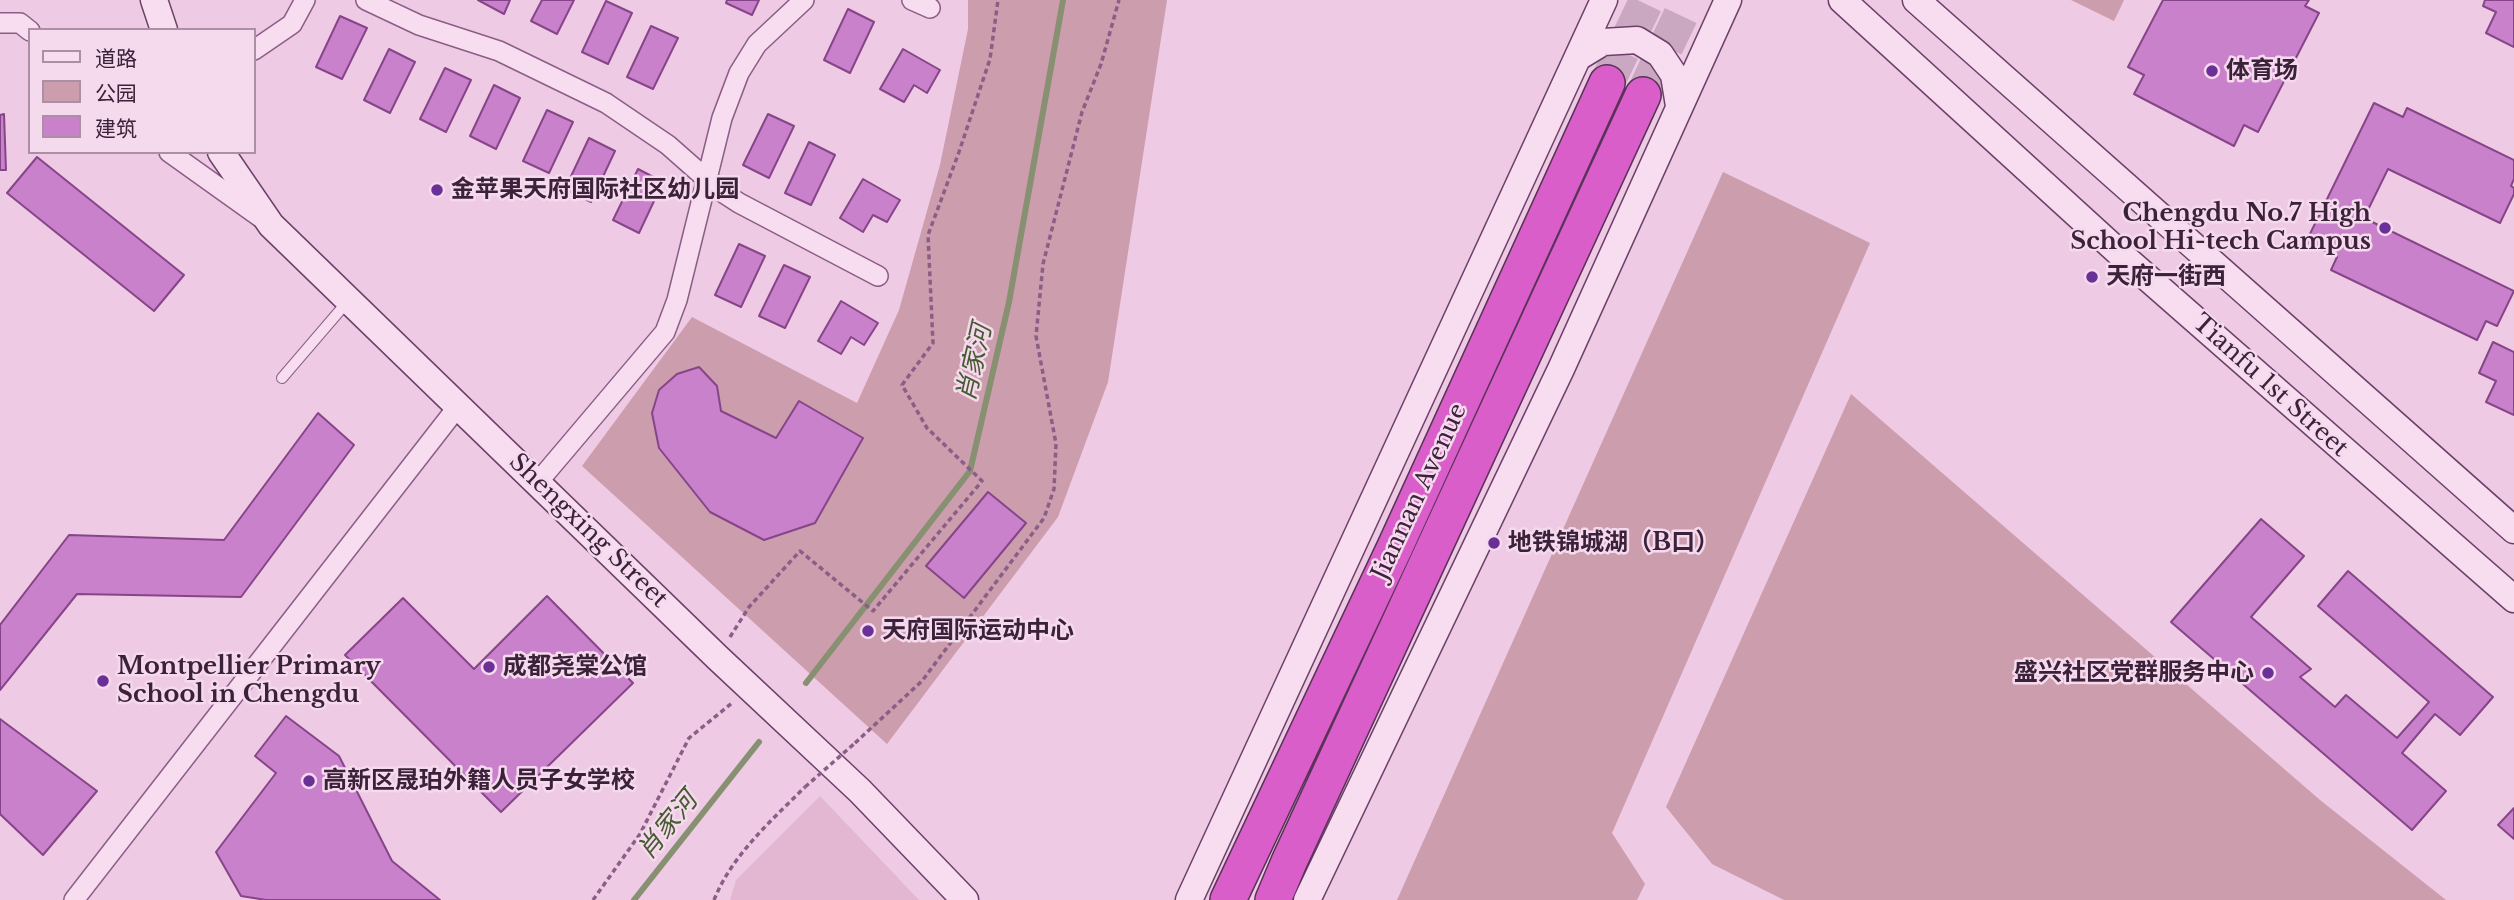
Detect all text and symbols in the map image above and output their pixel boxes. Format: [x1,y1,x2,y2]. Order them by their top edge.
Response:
legend [28,28,256,154]
text: 道路 [95,46,137,72]
place label: 体育场 [2226,57,2298,85]
marker: 体育场 [2204,63,2220,79]
text: 公园 [95,81,137,107]
text: 建筑 [95,116,137,142]
place label: 金苹果天府国际社区幼儿园 [451,176,739,204]
marker: 金苹果天府国际社区幼儿园 [429,182,445,198]
place label: Chengdu No.7 High School Hi-tech Campus [2070,200,2371,256]
marker: Chengdu No.7 High School Hi-tech Campus [2377,220,2393,236]
place label: 天府一街西 [2106,263,2226,291]
marker: 天府一街西 [2084,269,2100,285]
street label: Tianfu 1st Street [2186,309,2354,463]
water label: 肖家河 [951,321,999,405]
street label: Jiannan Avenue [1366,399,1474,585]
street label: Shengxing Street [503,448,673,614]
place label: 地铁锦城湖（B口） [1508,529,1719,557]
marker: 地铁锦城湖（B口） [1486,535,1502,551]
place label: 天府国际运动中心 [882,617,1074,645]
marker: 天府国际运动中心 [860,623,876,639]
place label: Montpellier Primary School in Chengdu [117,653,381,709]
place label: 成都尧棠公馆 [503,653,647,681]
marker: 成都尧棠公馆 [481,659,497,675]
place label: 盛兴社区党群服务中心 [2014,659,2254,687]
marker: 盛兴社区党群服务中心 [2260,665,2276,681]
marker: Montpellier Primary School in Chengdu [95,673,111,689]
place label: 高新区晟珀外籍人员子女学校 [323,767,635,795]
marker: 高新区晟珀外籍人员子女学校 [301,773,317,789]
water label: 肖家河 [631,786,705,866]

